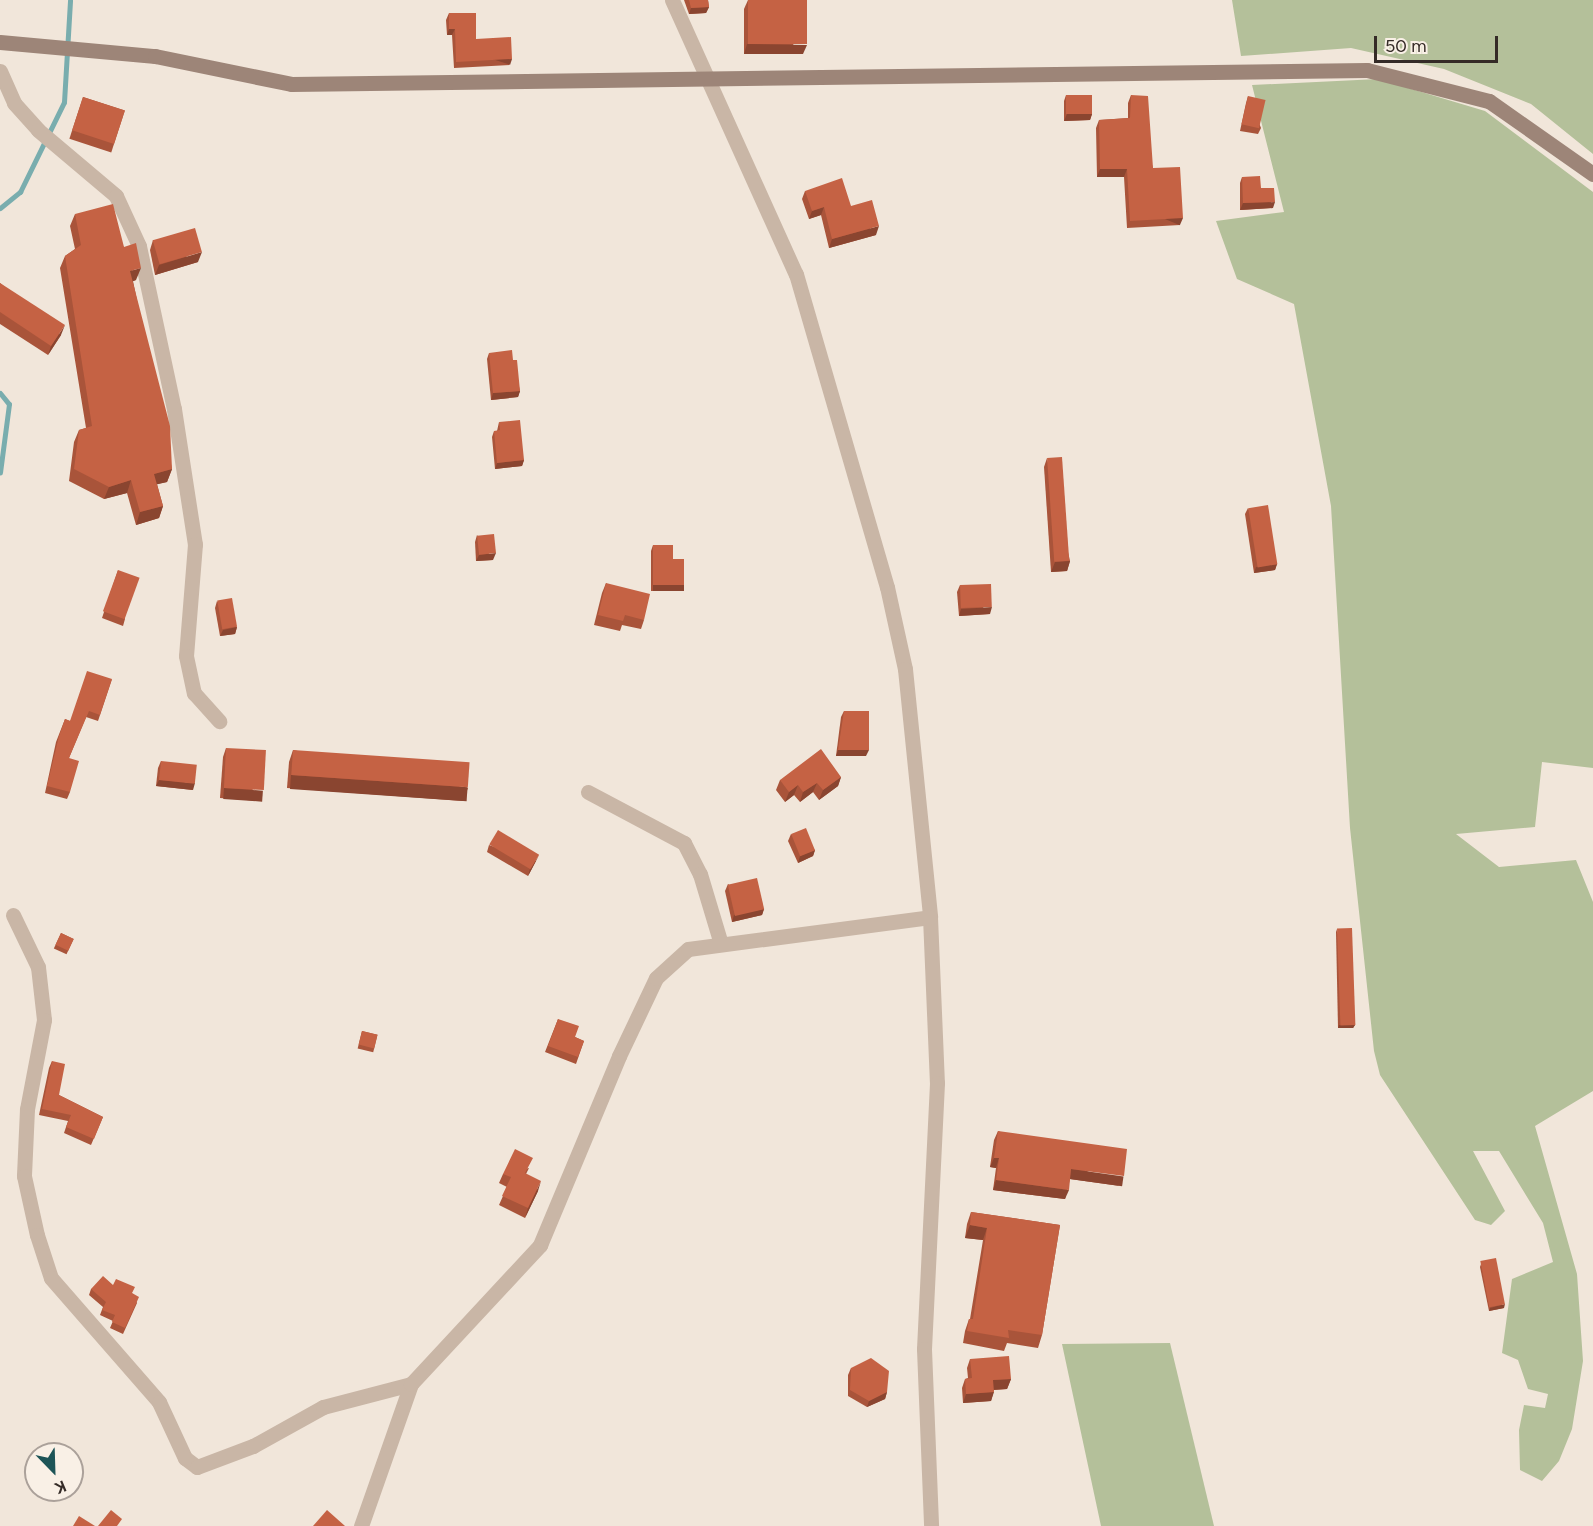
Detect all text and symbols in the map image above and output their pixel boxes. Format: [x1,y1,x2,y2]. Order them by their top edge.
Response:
scale bar [1377,24,1502,62]
text: 50 m [1385,35,1427,57]
north arrow [24,1442,84,1502]
text: K [52,1476,69,1498]

